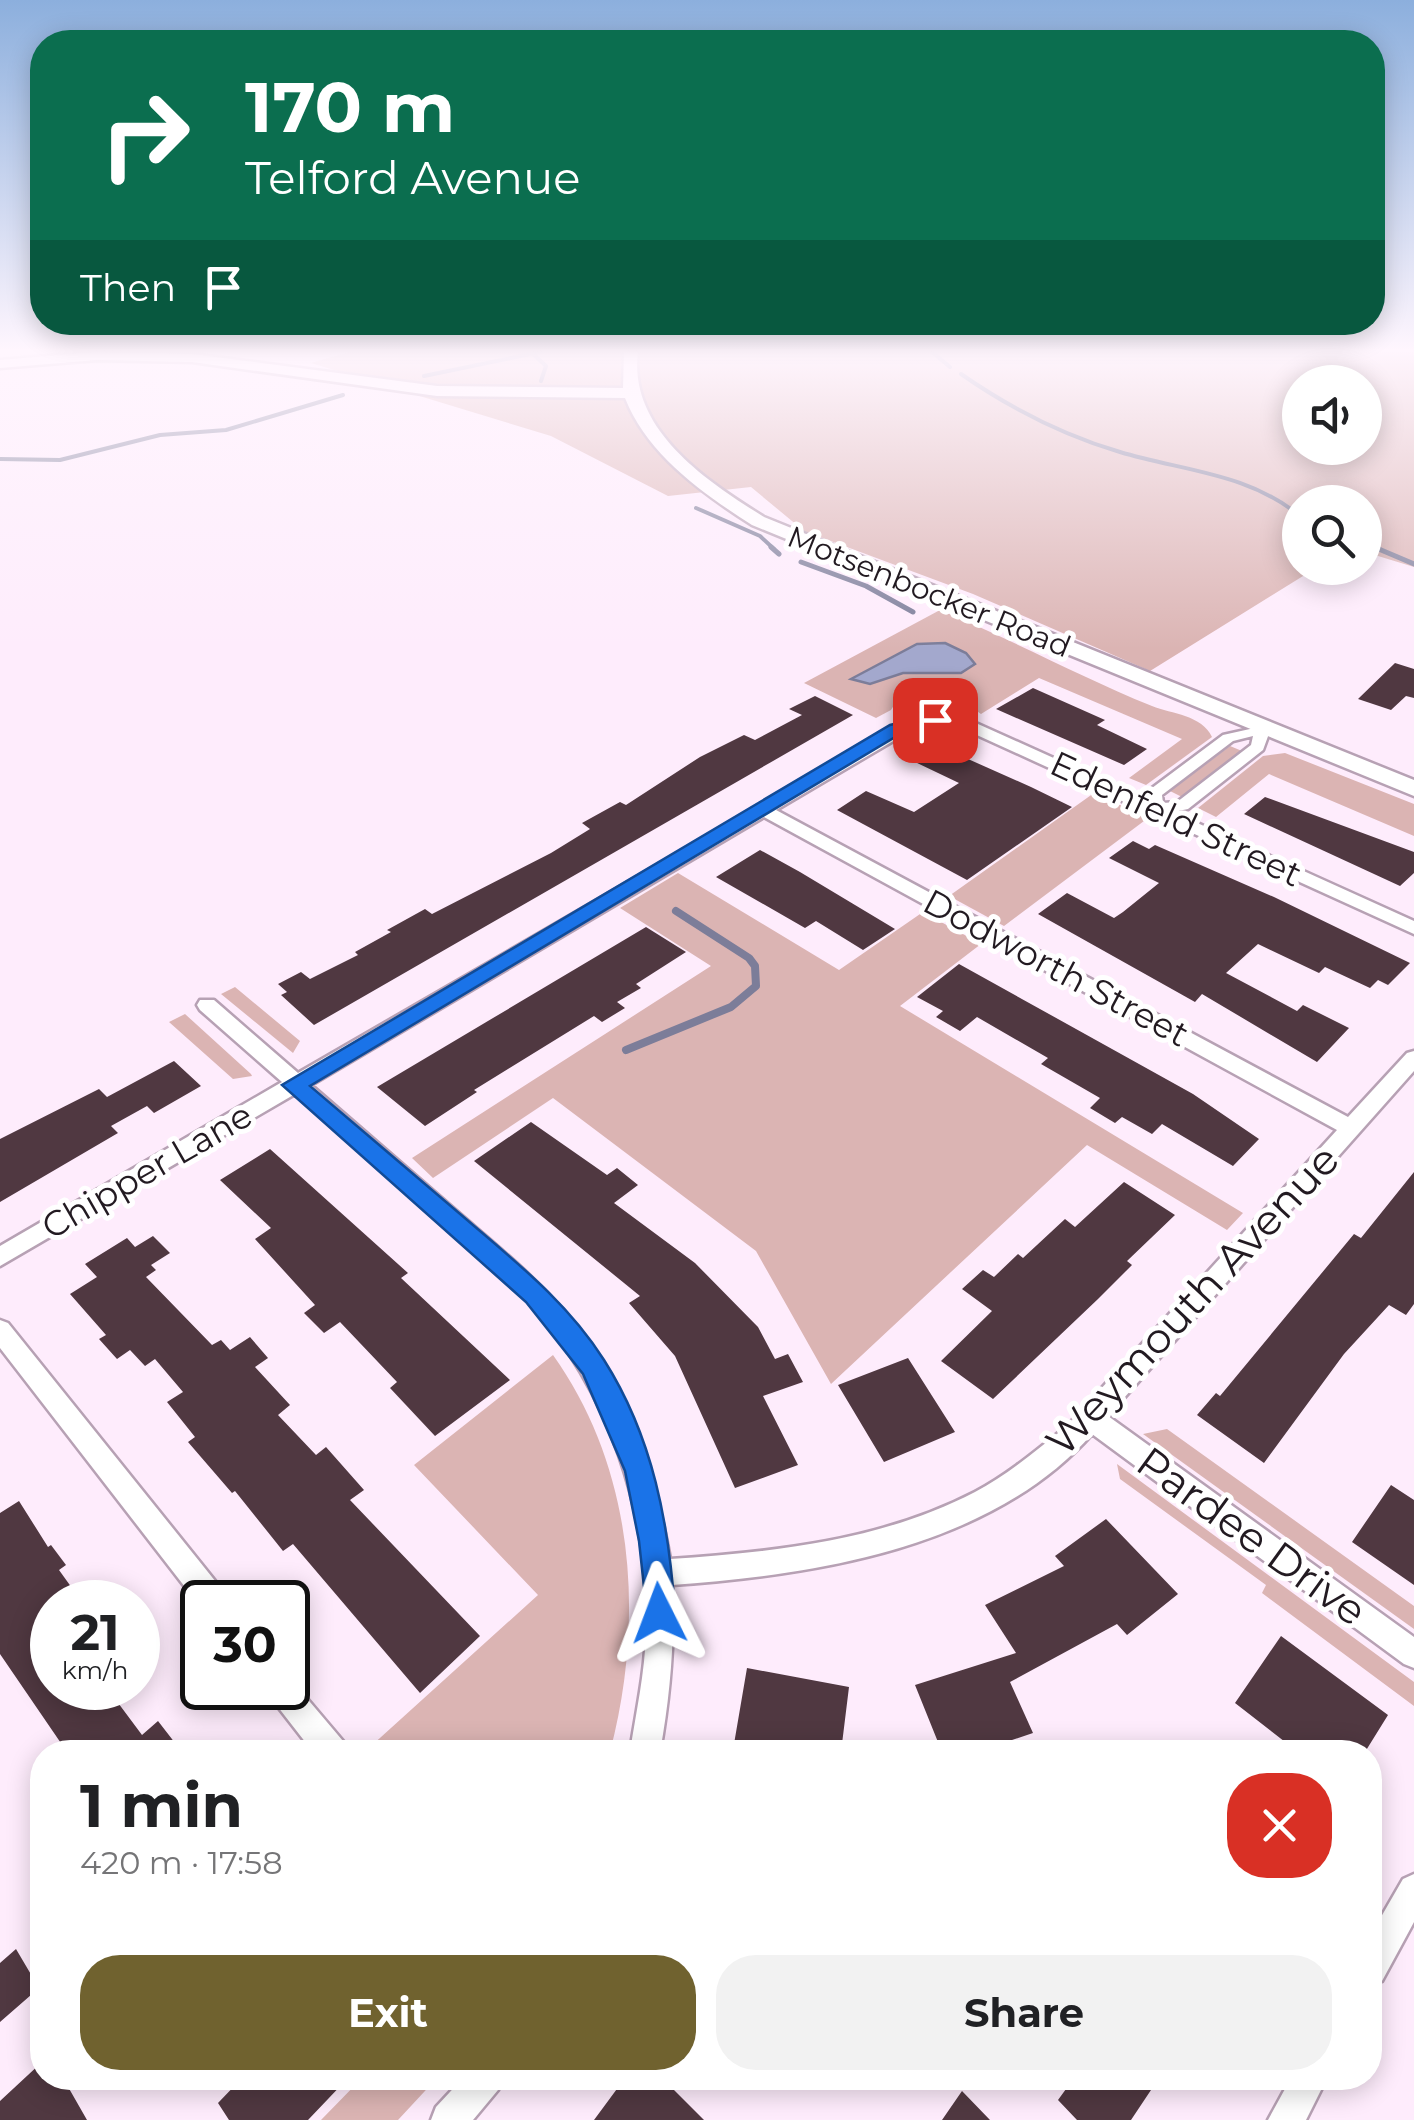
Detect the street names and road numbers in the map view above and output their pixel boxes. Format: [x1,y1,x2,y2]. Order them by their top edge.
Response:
street label: Motsenbocker Road [782,518,1076,665]
street label: Edenfeld Street [1044,741,1309,896]
street label: Dodworth Street [916,880,1196,1056]
street label: Chipper Lane [34,1093,260,1248]
street label: Weymouth Avenue [1034,1134,1350,1466]
street label: Pardee Drive [1127,1435,1377,1637]

